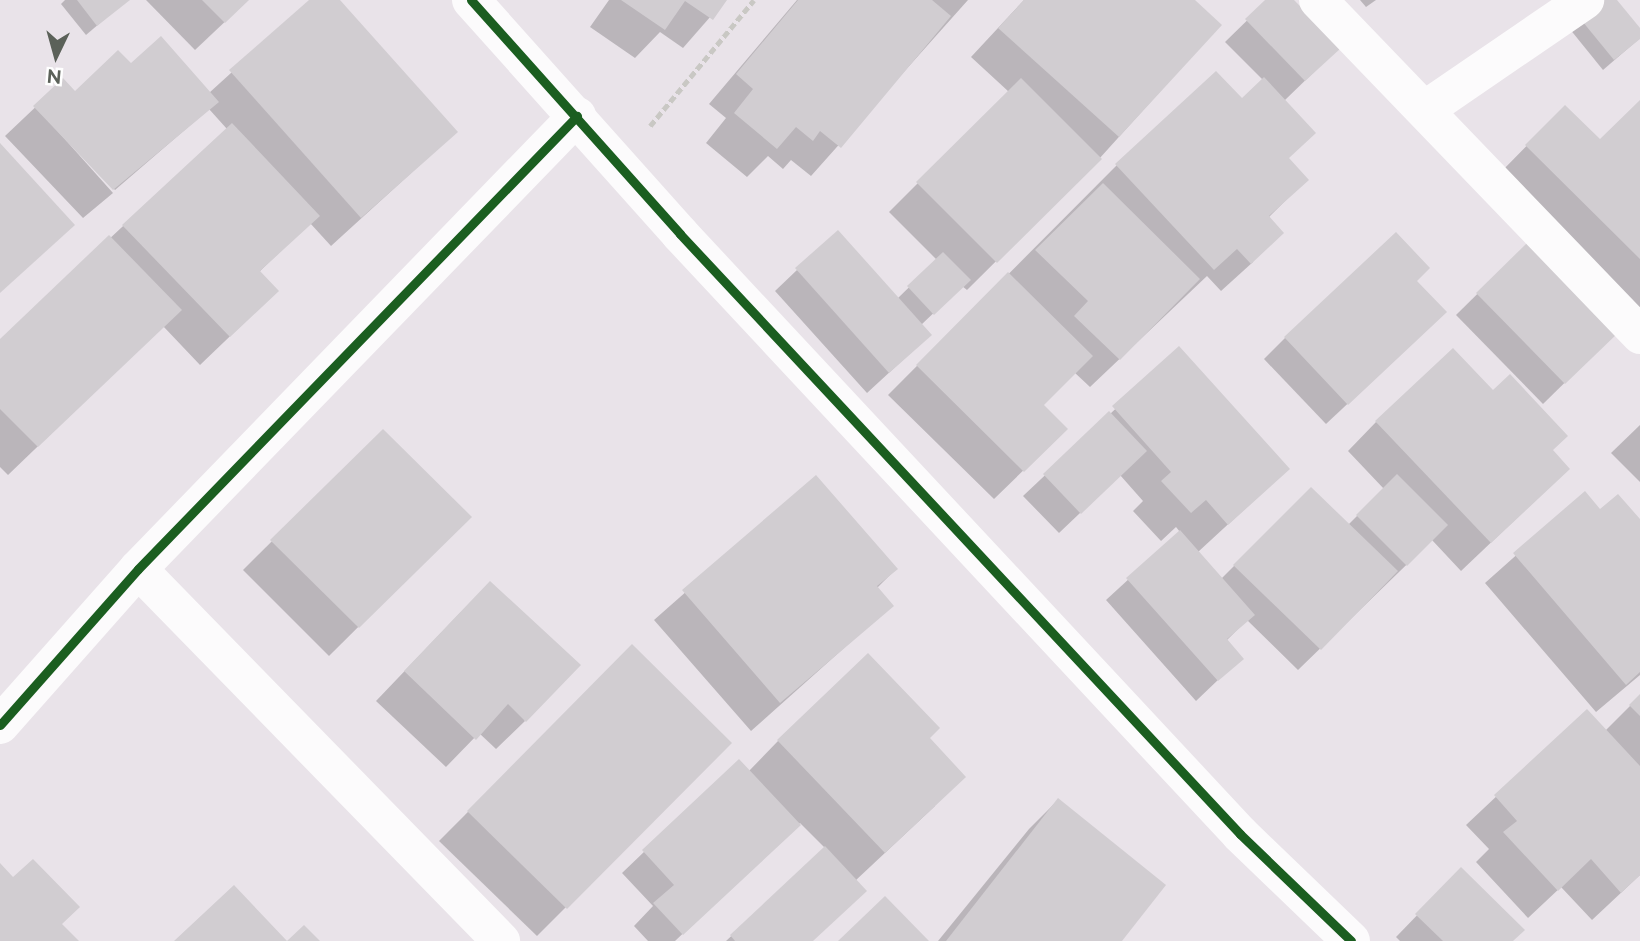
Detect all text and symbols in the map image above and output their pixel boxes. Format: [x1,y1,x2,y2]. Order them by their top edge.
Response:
north arrow [21,21,91,91]
text: N [46,65,62,89]

